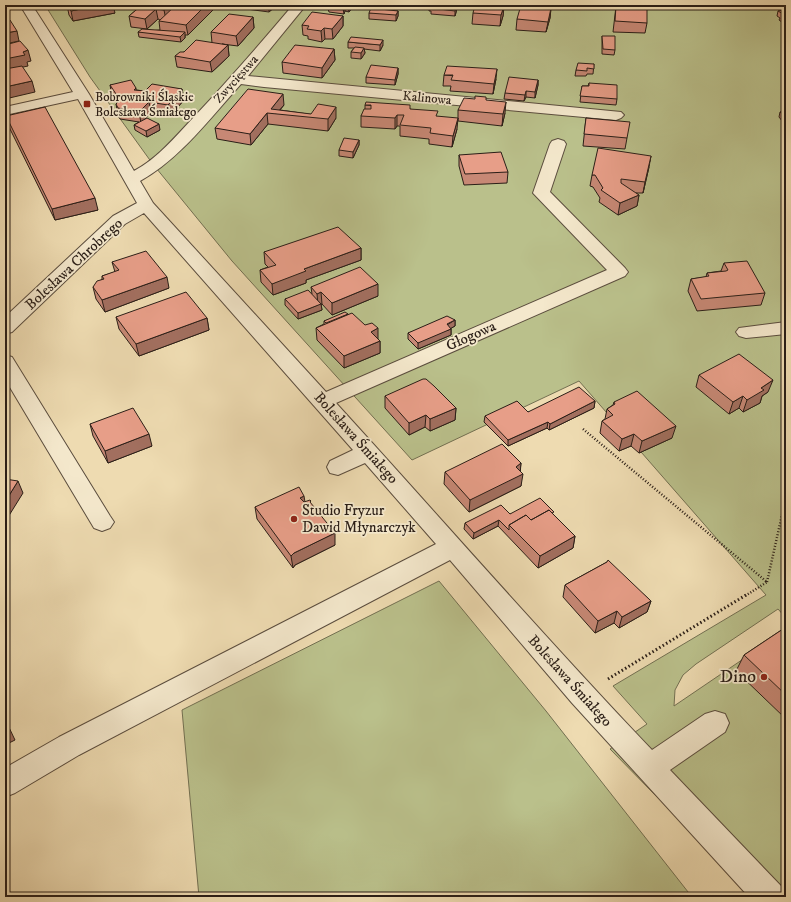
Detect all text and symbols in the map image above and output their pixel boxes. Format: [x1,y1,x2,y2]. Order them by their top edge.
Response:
street label: Zwycięstwa [210,51,262,106]
place label: Bobrowniki Śląskie Bolesława Śmiałego [95,88,196,120]
street label: Kalinowa [402,88,452,108]
marker: Bobrowniki Śląskie Bolesława Śmiałego [82,99,92,109]
street label: Bolesława Chrobrego [21,214,127,314]
street label: Głogowa [443,316,500,355]
street label: Bolesława Śmiałego [310,387,403,488]
place label: Studio Fryzur Dawid Młynarczyk [302,501,416,537]
marker: Studio Fryzur Dawid Młynarczyk [289,514,299,524]
street label: Bolesława Śmiałego [524,630,617,731]
place label: Dino [720,666,756,688]
marker: Dino [759,672,769,682]

